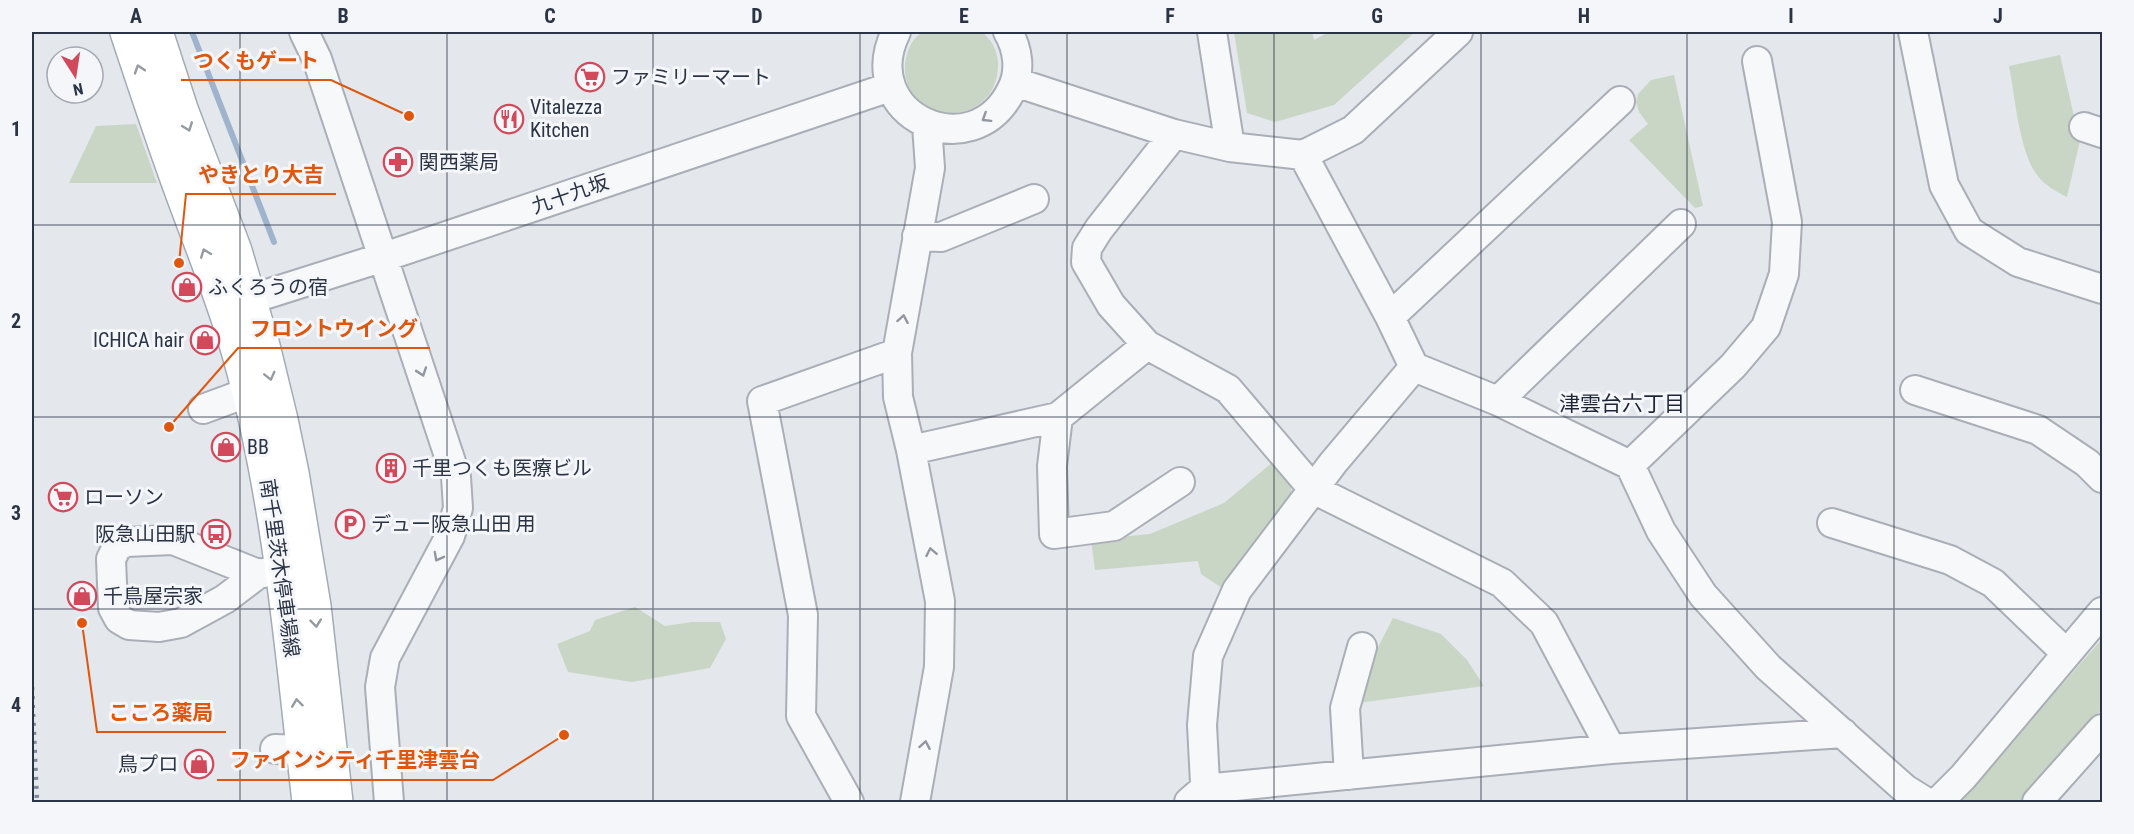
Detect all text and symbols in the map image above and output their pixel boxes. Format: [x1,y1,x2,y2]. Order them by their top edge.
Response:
text: A [130,4,142,28]
text: B [337,4,349,28]
text: C [544,4,556,28]
text: D [751,4,763,28]
text: E [959,4,969,28]
text: F [1165,4,1175,28]
text: G [1371,4,1383,28]
text: H [1578,4,1590,28]
text: I [1788,4,1794,28]
text: J [1993,4,2003,28]
callout: つくもゲート [181,41,331,80]
north arrow [45,45,105,105]
text: つくもゲート [193,49,319,73]
supermarket icon: ファミリーマート [574,61,606,93]
one-way arrow [134,64,146,75]
place label: ファミリーマート [611,65,771,89]
text: N [71,79,85,99]
place label: Vitalezza Kitchen [530,95,602,142]
restaurant icon: Vitalezza Kitchen [493,103,525,135]
one-way arrow [982,111,992,123]
text: 1 [11,117,21,141]
one-way arrow [181,120,193,131]
pharmacy icon: 関西薬局 [382,146,414,178]
place label: 関西薬局 [419,150,499,174]
callout: やきとり大吉 [186,155,336,194]
text: やきとり大吉 [198,163,324,187]
street label: 九十九坂 [528,170,612,218]
one-way arrow [199,248,212,259]
shop icon: ふくろうの宿 [171,271,203,303]
place label: ふくろうの宿 [208,275,328,299]
text: 2 [11,309,21,333]
callout: フロントウイング [238,309,430,348]
one-way arrow [896,314,909,324]
text: フロントウイング [250,317,418,341]
shop icon: ICHICA hair [189,324,221,356]
place label: ICHICA hair [93,328,184,352]
one-way arrow [415,366,428,377]
one-way arrow [263,371,276,381]
district label: 津雲台六丁目 [1559,392,1685,416]
shop icon: BB [210,431,242,463]
place label: BB [247,435,269,459]
building icon: 千里つくも医療ビル [375,452,407,484]
place label: 千里つくも医療ビル [412,456,592,480]
street label: 南千里茨木停車場線 [256,477,304,659]
supermarket icon: ローソン [47,481,79,513]
place label: ローソン [84,485,164,509]
text: 3 [11,501,21,525]
parking icon: デュー阪急山田 用 [334,508,366,540]
place label: デュー阪急山田 用 [371,512,536,536]
bus stop icon: 阪急山田駅 [200,518,232,550]
place label: 阪急山田駅 [95,522,195,546]
one-way arrow [925,547,938,557]
one-way arrow [434,551,445,562]
shop icon: 千鳥屋宗家 [66,580,98,612]
place label: 千鳥屋宗家 [103,584,203,608]
one-way arrow [309,619,322,628]
text: 4 [11,693,21,717]
callout: こころ薬局 [97,693,226,732]
one-way arrow [292,698,304,707]
text: こころ薬局 [109,701,214,725]
one-way arrow [919,740,931,750]
callout: ファインシティ千里津雲台 [217,741,493,780]
shop icon: 鳥プロ [183,748,215,780]
text: ファインシティ千里津雲台 [230,748,480,772]
place label: 鳥プロ [118,752,178,776]

